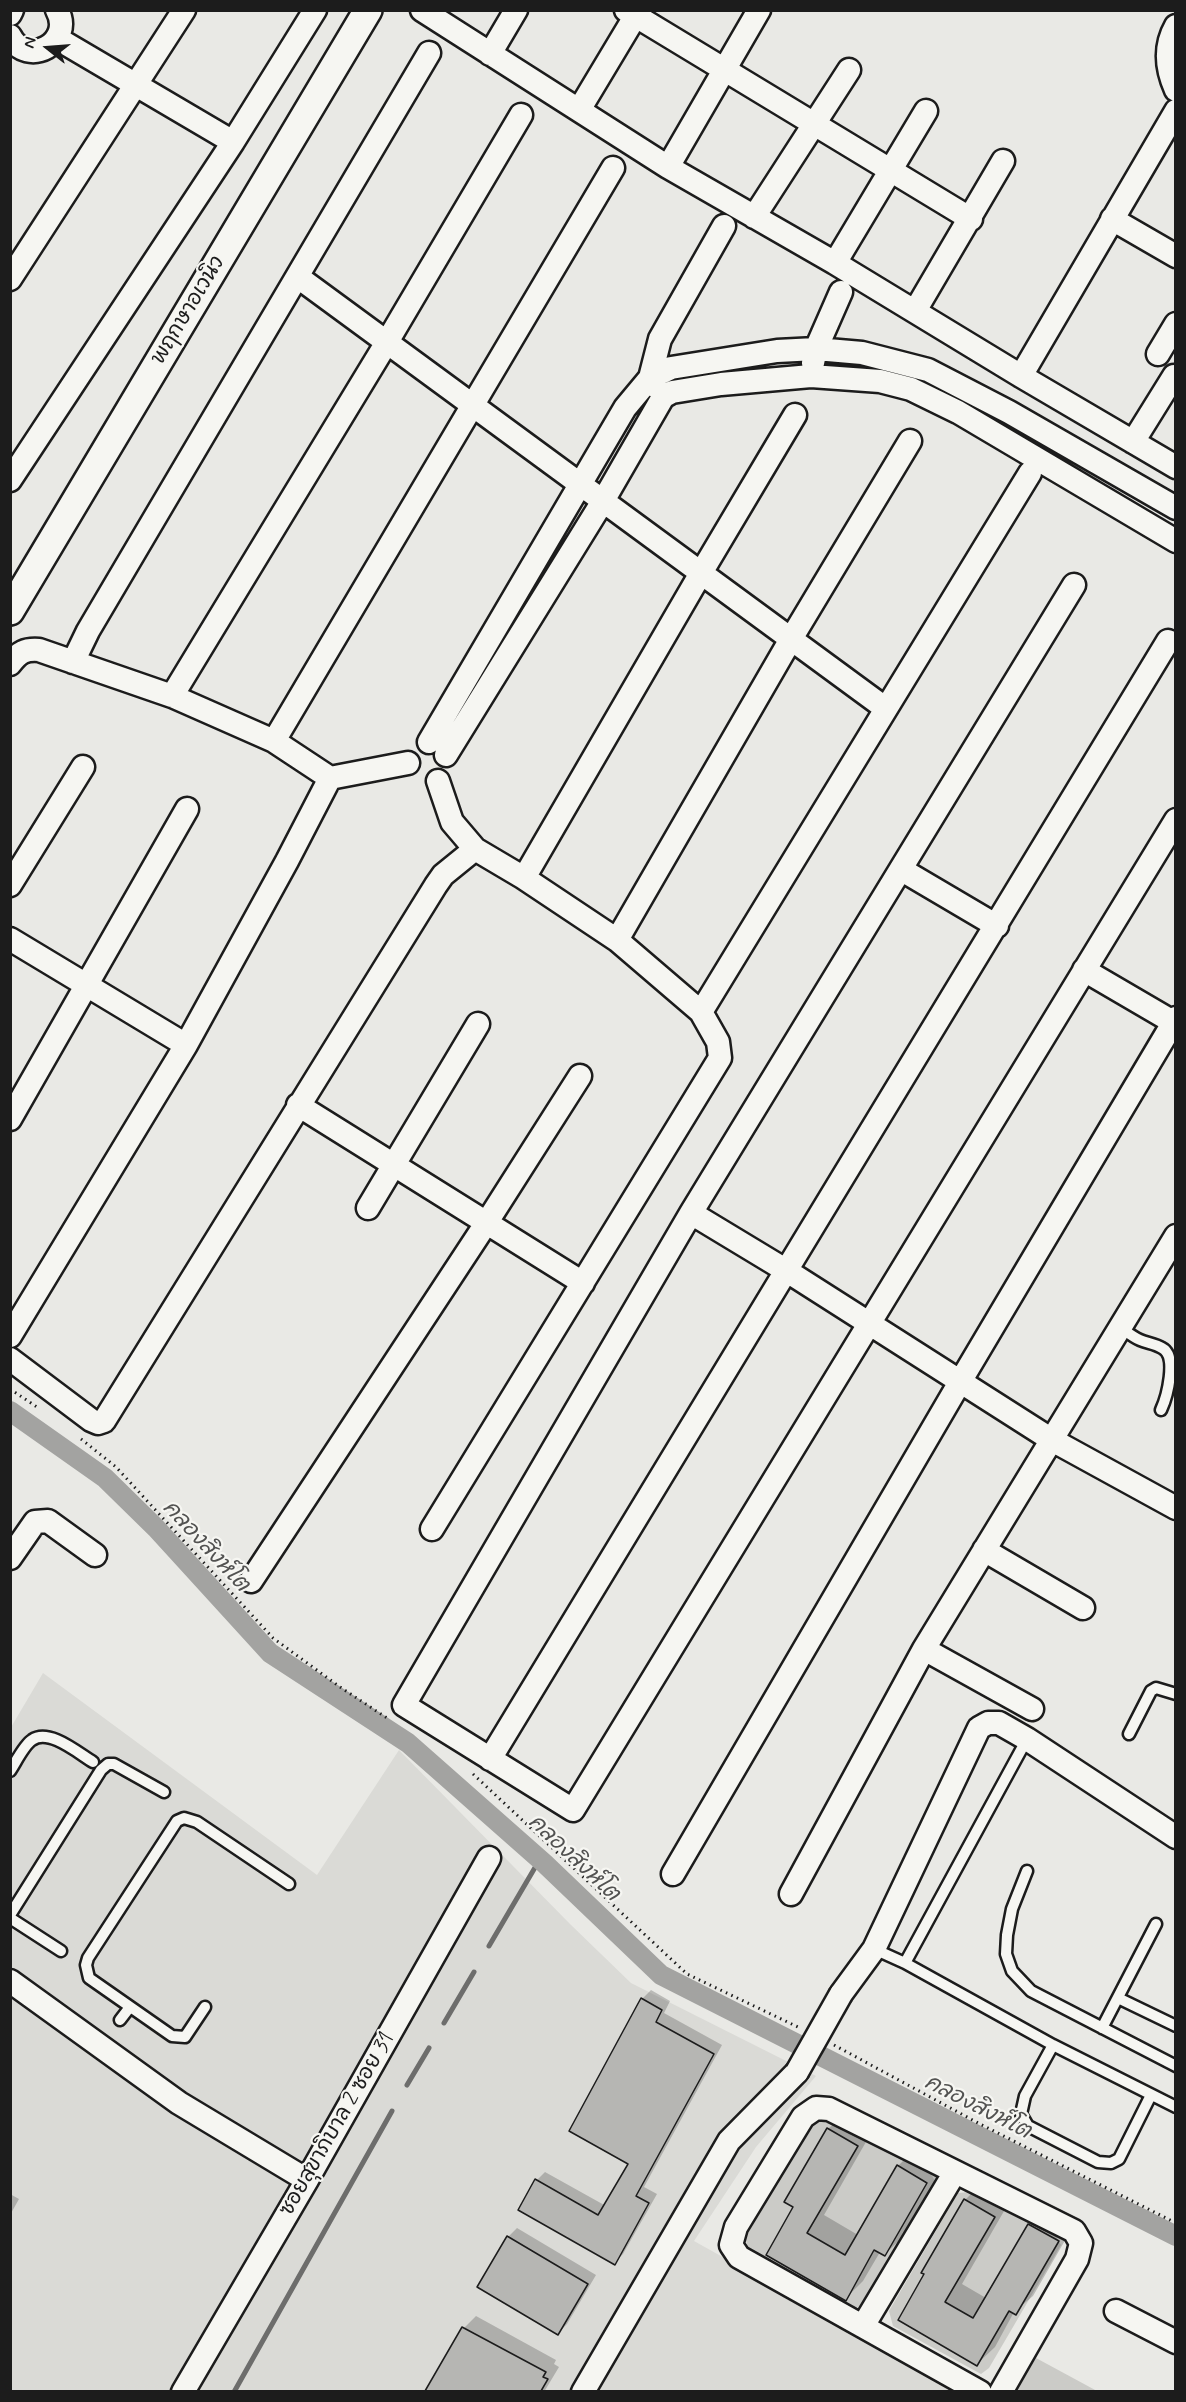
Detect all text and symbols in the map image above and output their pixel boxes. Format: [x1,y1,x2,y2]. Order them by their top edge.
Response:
north arrow [18,18,78,78]
text: N [19,34,42,51]
street label: พฤกษาอเวนิว [147,252,231,370]
water label: คลองสิงห์โต [156,1496,254,1598]
water label: คลองสิงห์โต [522,1810,624,1908]
street label: ซอยสุขาภิบาล 2 ซอย 31 [275,2029,401,2221]
water label: คลองสิงห์โต [920,2070,1034,2146]

